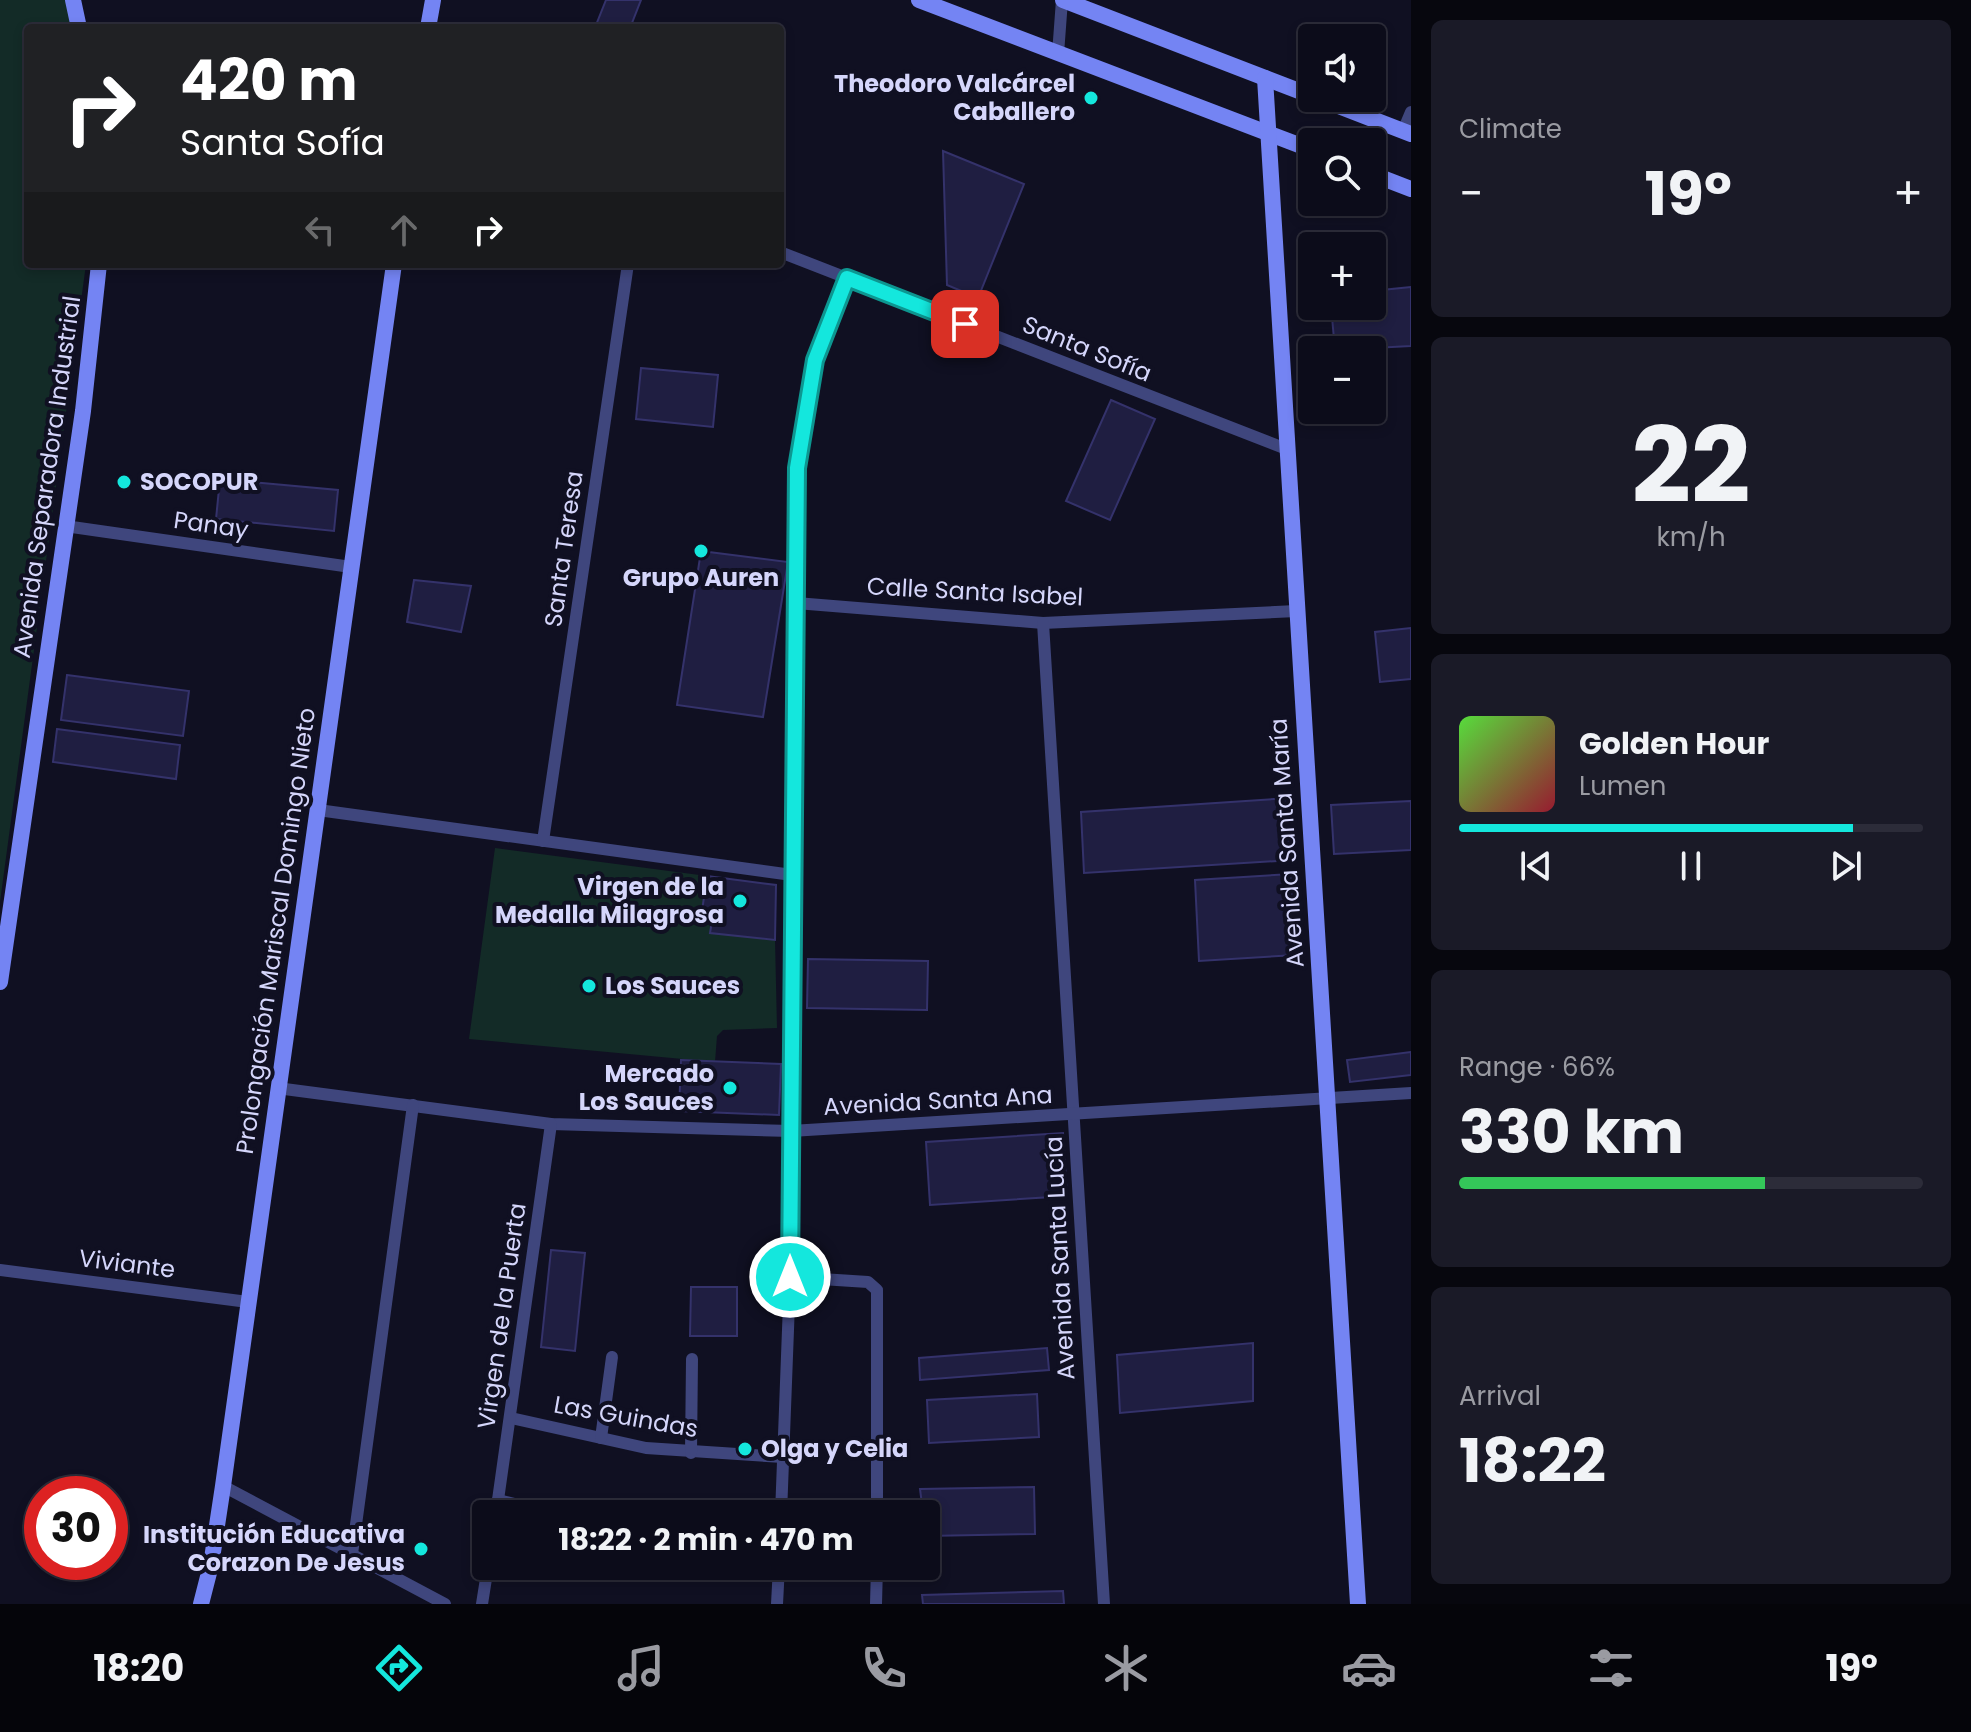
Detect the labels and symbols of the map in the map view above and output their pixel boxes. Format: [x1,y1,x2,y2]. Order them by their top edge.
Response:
place label: Theodoro Valcárcel Caballero [834,67,1075,128]
marker: Theodoro Valcárcel Caballero [1082,89,1100,107]
pin [931,290,999,358]
street label: Avenida Separadora Industrial [5,294,88,660]
street label: Santa Sofía [1018,308,1157,389]
place label: SOCOPUR [140,465,258,498]
street label: Santa Teresa [536,469,591,629]
marker: SOCOPUR [115,473,133,491]
street label: Panay [172,503,251,546]
marker: Grupo Auren [692,542,710,560]
place label: Grupo Auren [623,561,779,594]
street label: Calle Santa Isabel [866,569,1084,614]
street label: Prolongación Mariscal Domingo Nieto [228,706,323,1156]
street label: Avenida Santa María [1261,717,1312,969]
place label: Virgen de la Medalla Milagrosa [495,870,724,931]
marker: Virgen de la Medalla Milagrosa [731,892,749,910]
place label: Los Sauces [605,969,740,1002]
marker: Los Sauces [580,977,598,995]
place label: Mercado Los Sauces [579,1057,714,1118]
street label: Avenida Santa Ana [823,1078,1053,1123]
marker: Mercado Los Sauces [721,1079,739,1097]
street label: Avenida Santa Lucía [1037,1135,1082,1381]
street label: Virgen de la Puerta [469,1201,534,1431]
position arrow [748,1235,832,1319]
street label: Viviante [77,1241,177,1286]
street label: Las Guindas [551,1388,701,1445]
place label: Olga y Celia [761,1432,908,1465]
marker: Olga y Celia [736,1440,754,1458]
speed limit sign: 30 [24,1476,128,1580]
place label: Institución Educativa Corazon De Jesus [143,1518,405,1579]
marker: Institución Educativa Corazon De Jesus [412,1540,430,1558]

